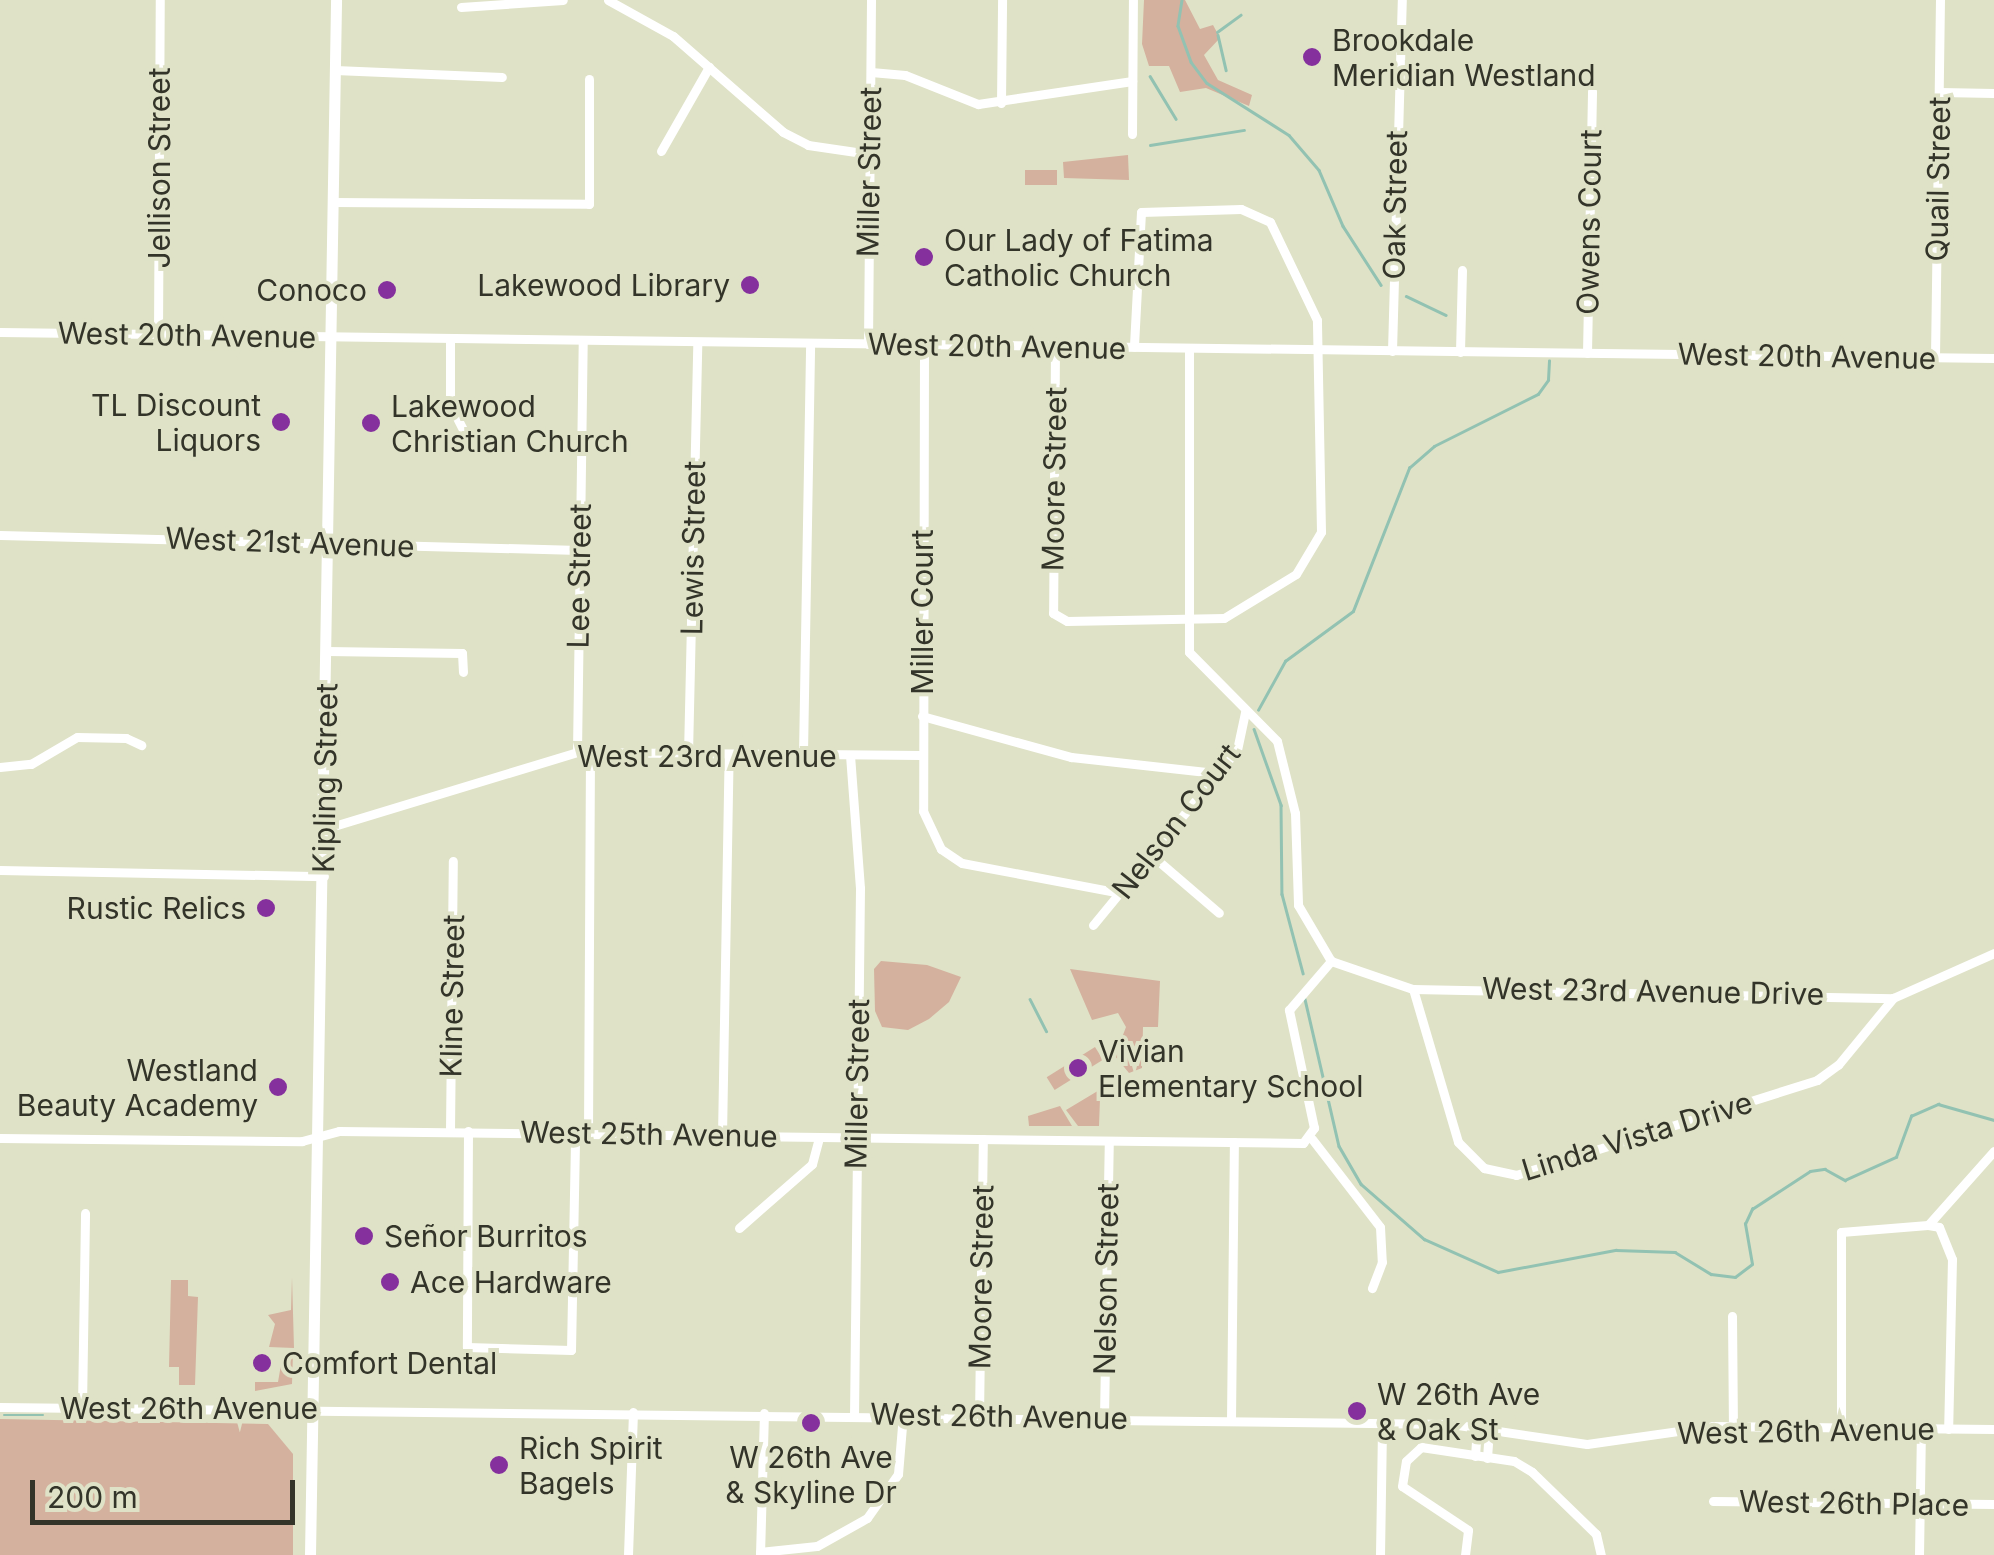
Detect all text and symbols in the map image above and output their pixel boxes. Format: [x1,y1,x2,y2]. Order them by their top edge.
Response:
place label: Brookdale Meridian Westland [1332,22,1596,92]
marker: Brookdale Meridian Westland [1301,46,1323,68]
street label: Jellison Street [141,67,177,269]
street label: Miller Street [850,86,888,258]
street label: Quail Street [1919,96,1957,262]
street label: Owens Court [1569,129,1609,315]
street label: Oak Street [1376,130,1414,280]
place label: Our Lady of Fatima Catholic Church [944,222,1214,292]
marker: Our Lady of Fatima Catholic Church [913,246,935,268]
place label: Lakewood Library [477,267,730,303]
place label: Conoco [256,272,367,308]
marker: Lakewood Library [739,274,761,296]
marker: Conoco [376,279,398,301]
street label: West 20th Avenue [57,315,317,355]
street label: West 20th Avenue [867,326,1127,366]
street label: West 20th Avenue [1677,336,1937,376]
street label: Moore Street [1034,386,1074,572]
place label: TL Discount Liquors [91,387,261,458]
place label: Lakewood Christian Church [391,388,629,458]
marker: TL Discount Liquors [270,411,292,433]
marker: Lakewood Christian Church [360,412,382,434]
street label: Lewis Street [673,460,713,636]
street label: Lee Street [560,503,598,649]
street label: West 21st Avenue [165,520,415,564]
street label: Miller Court [904,529,940,695]
street label: Kipling Street [305,683,345,873]
street label: Nelson Court [1104,736,1248,906]
street label: West 23rd Avenue [577,738,837,774]
place label: Rustic Relics [67,890,246,926]
marker: Rustic Relics [255,897,277,919]
street label: Kline Street [433,914,471,1078]
street label: West 23rd Avenue Drive [1482,970,1824,1012]
street label: Miller Street [838,998,876,1170]
place label: Vivian Elementary School [1098,1033,1364,1104]
place label: Westland Beauty Academy [17,1052,258,1122]
marker: Vivian Elementary School [1067,1057,1089,1079]
marker: Westland Beauty Academy [267,1076,289,1098]
street label: Linda Vista Drive [1517,1084,1757,1188]
street label: West 25th Avenue [520,1114,778,1154]
street label: Nelson Street [1086,1183,1126,1375]
street label: Moore Street [961,1184,1001,1370]
place label: Señor Burritos [384,1218,588,1254]
marker: Señor Burritos [353,1225,375,1247]
place label: Ace Hardware [410,1264,612,1300]
marker: Ace Hardware [379,1271,401,1293]
place label: Comfort Dental [282,1345,497,1381]
marker: Comfort Dental [251,1352,273,1374]
place label: W 26th Ave & Oak St [1377,1376,1540,1446]
street label: West 26th Avenue [60,1390,318,1426]
street label: West 26th Avenue [870,1396,1128,1436]
marker: W 26th Ave & Oak St [1346,1400,1368,1422]
street label: West 26th Avenue [1677,1411,1935,1451]
marker: W 26th Ave & Skyline Dr [800,1412,822,1434]
place label: Rich Spirit Bagels [519,1430,663,1500]
place label: W 26th Ave & Skyline Dr [725,1439,897,1510]
marker: Rich Spirit Bagels [488,1454,510,1476]
scale bar [35,1460,300,1522]
text: 200 m [47,1479,138,1515]
street label: West 26th Place [1739,1483,1969,1523]

